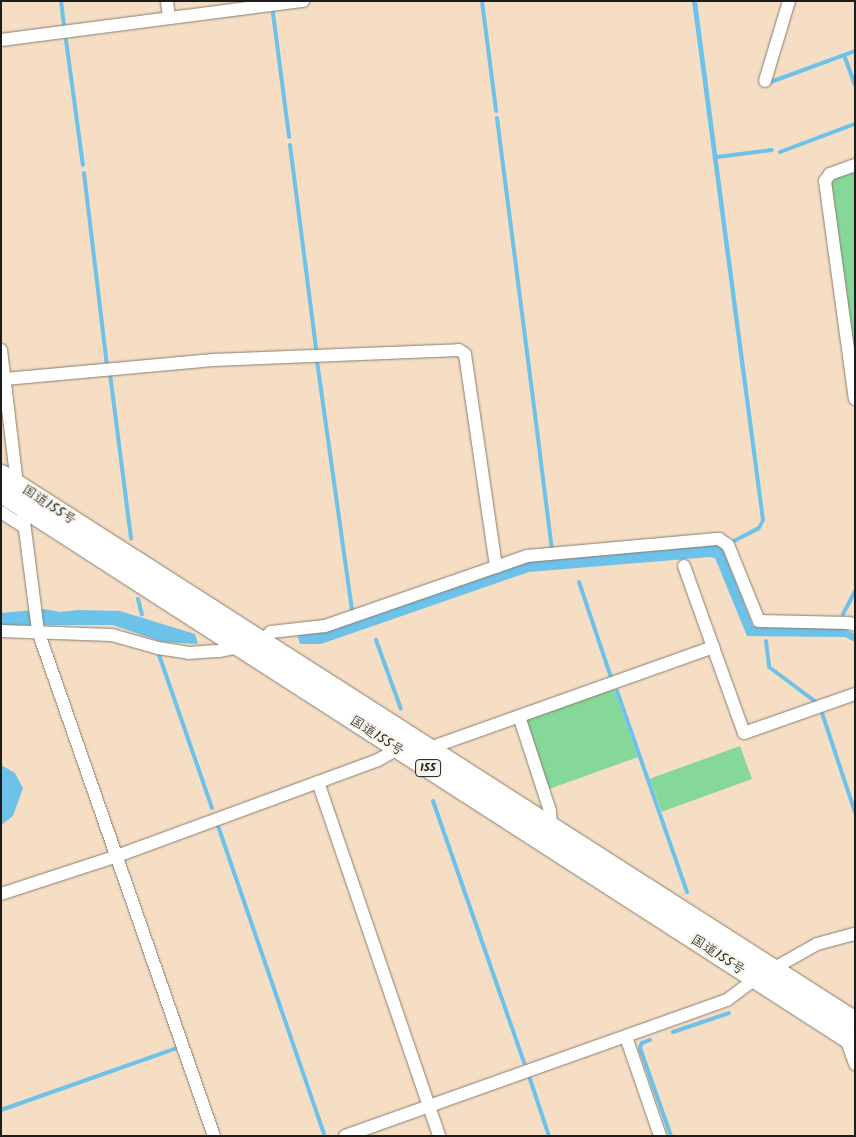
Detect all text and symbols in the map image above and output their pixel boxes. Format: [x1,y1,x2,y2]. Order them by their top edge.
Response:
street label: 国道155号 [19,481,79,529]
street label: 国道155号 [347,712,407,760]
road number: 155 [414,758,442,778]
street label: 国道155号 [688,931,748,979]

